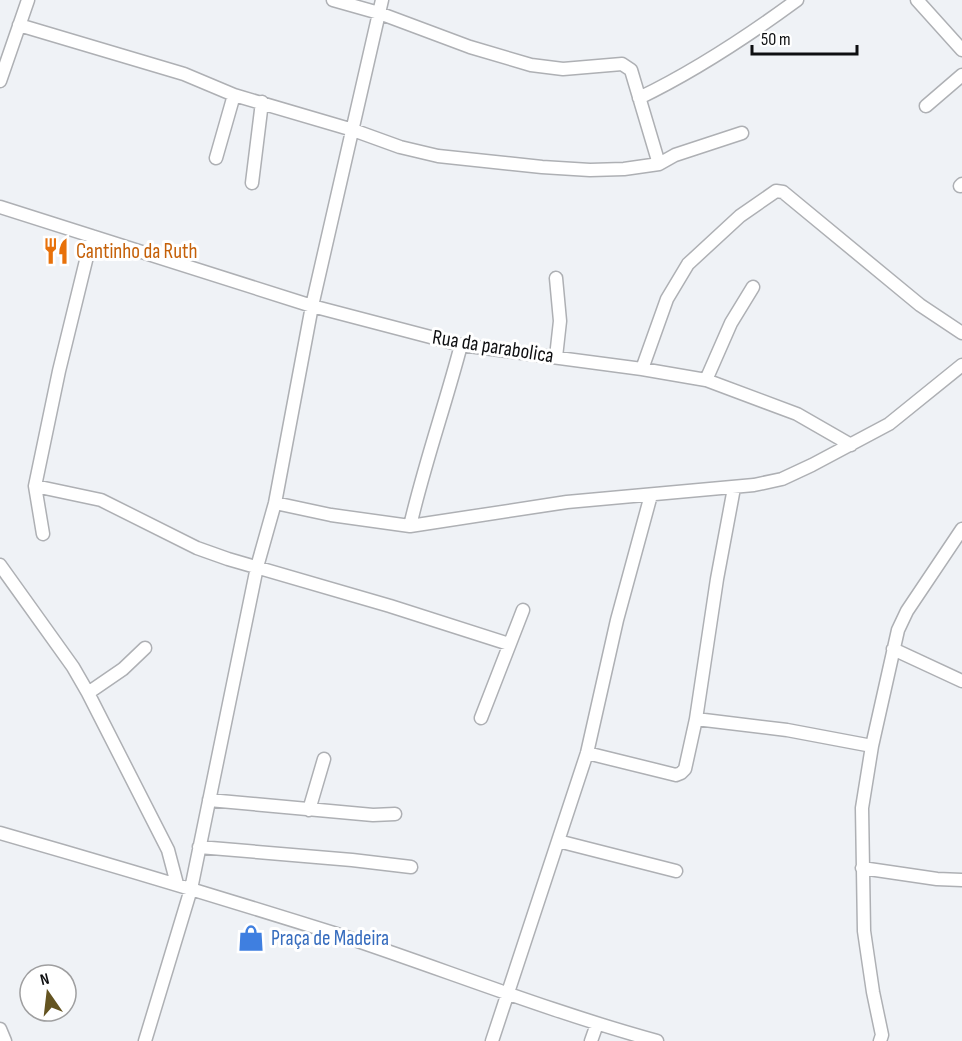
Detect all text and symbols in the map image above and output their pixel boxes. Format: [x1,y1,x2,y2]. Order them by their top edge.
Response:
scale bar [752,18,857,56]
text: 50 m [761,29,791,50]
restaurant icon: Cantinho da Ruth [41,236,71,266]
place label: Cantinho da Ruth [76,239,197,264]
street label: Rua da parabolica [430,325,555,368]
shop icon: Praça de Madeira [236,923,266,953]
place label: Praça de Madeira [271,926,389,951]
north arrow [18,963,78,1023]
text: N [38,970,51,990]

